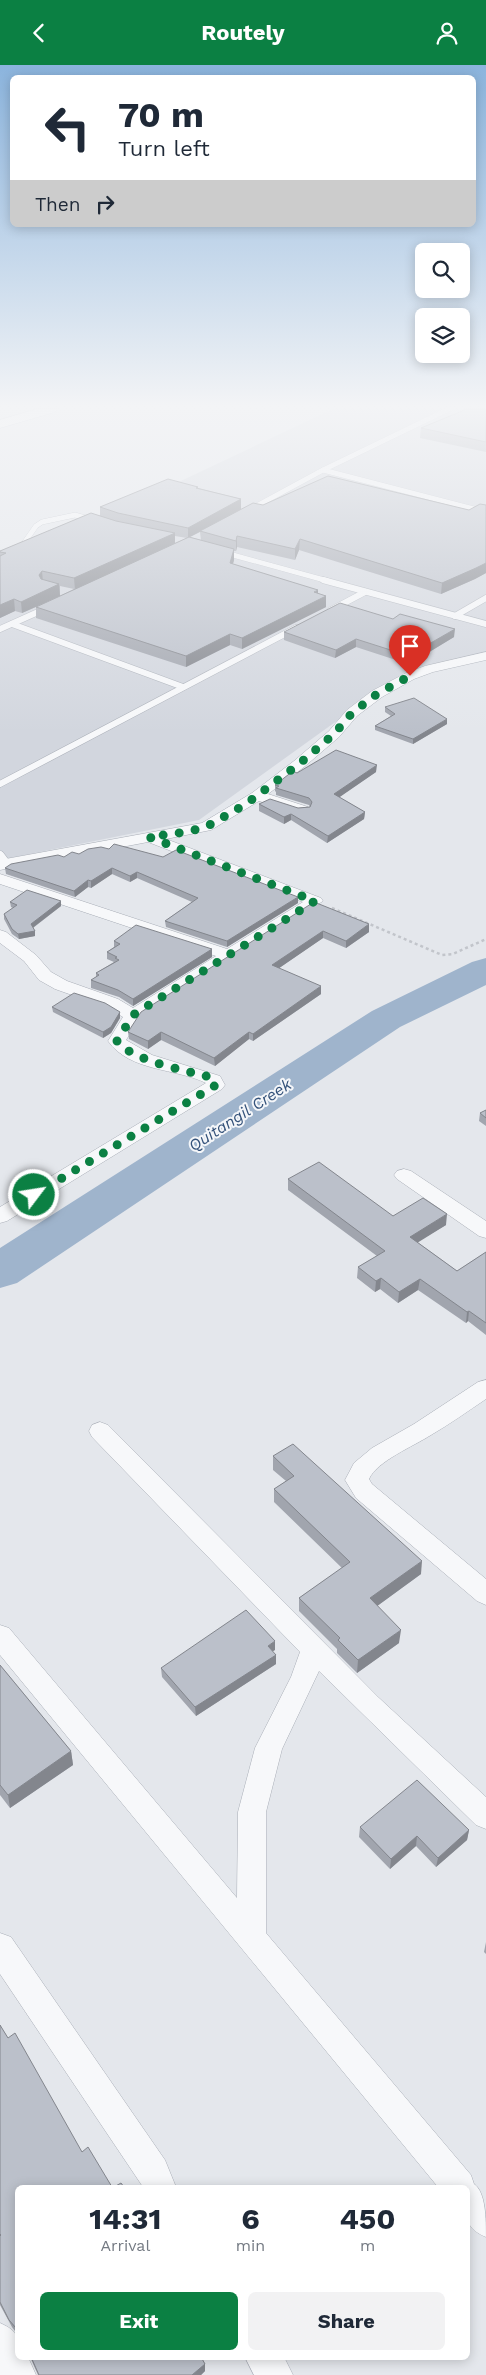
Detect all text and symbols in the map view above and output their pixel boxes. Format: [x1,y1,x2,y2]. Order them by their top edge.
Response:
icon: back [25,19,53,47]
icon: person [433,19,461,47]
text: Routely [201,20,285,45]
text: 70 m [118,94,204,136]
icon: left [35,95,100,160]
text: Turn left [118,136,210,161]
icon: right [91,190,119,218]
text: Then [35,193,81,216]
map controls [415,243,470,363]
button: search [415,243,470,298]
button: layers [415,308,470,363]
pin [389,625,431,676]
icon: arrive [396,632,424,660]
water label: Quitangil Creek [185,1074,296,1155]
position arrow [7,1168,59,1220]
text: 14:31 [89,2201,161,2236]
text: 6 [241,2201,260,2236]
text: 450 [339,2201,396,2236]
text: Arrival [100,2236,150,2255]
text: min [236,2236,265,2255]
text: m [360,2236,375,2255]
button: Exit [40,2292,238,2350]
button: Share [248,2292,445,2350]

